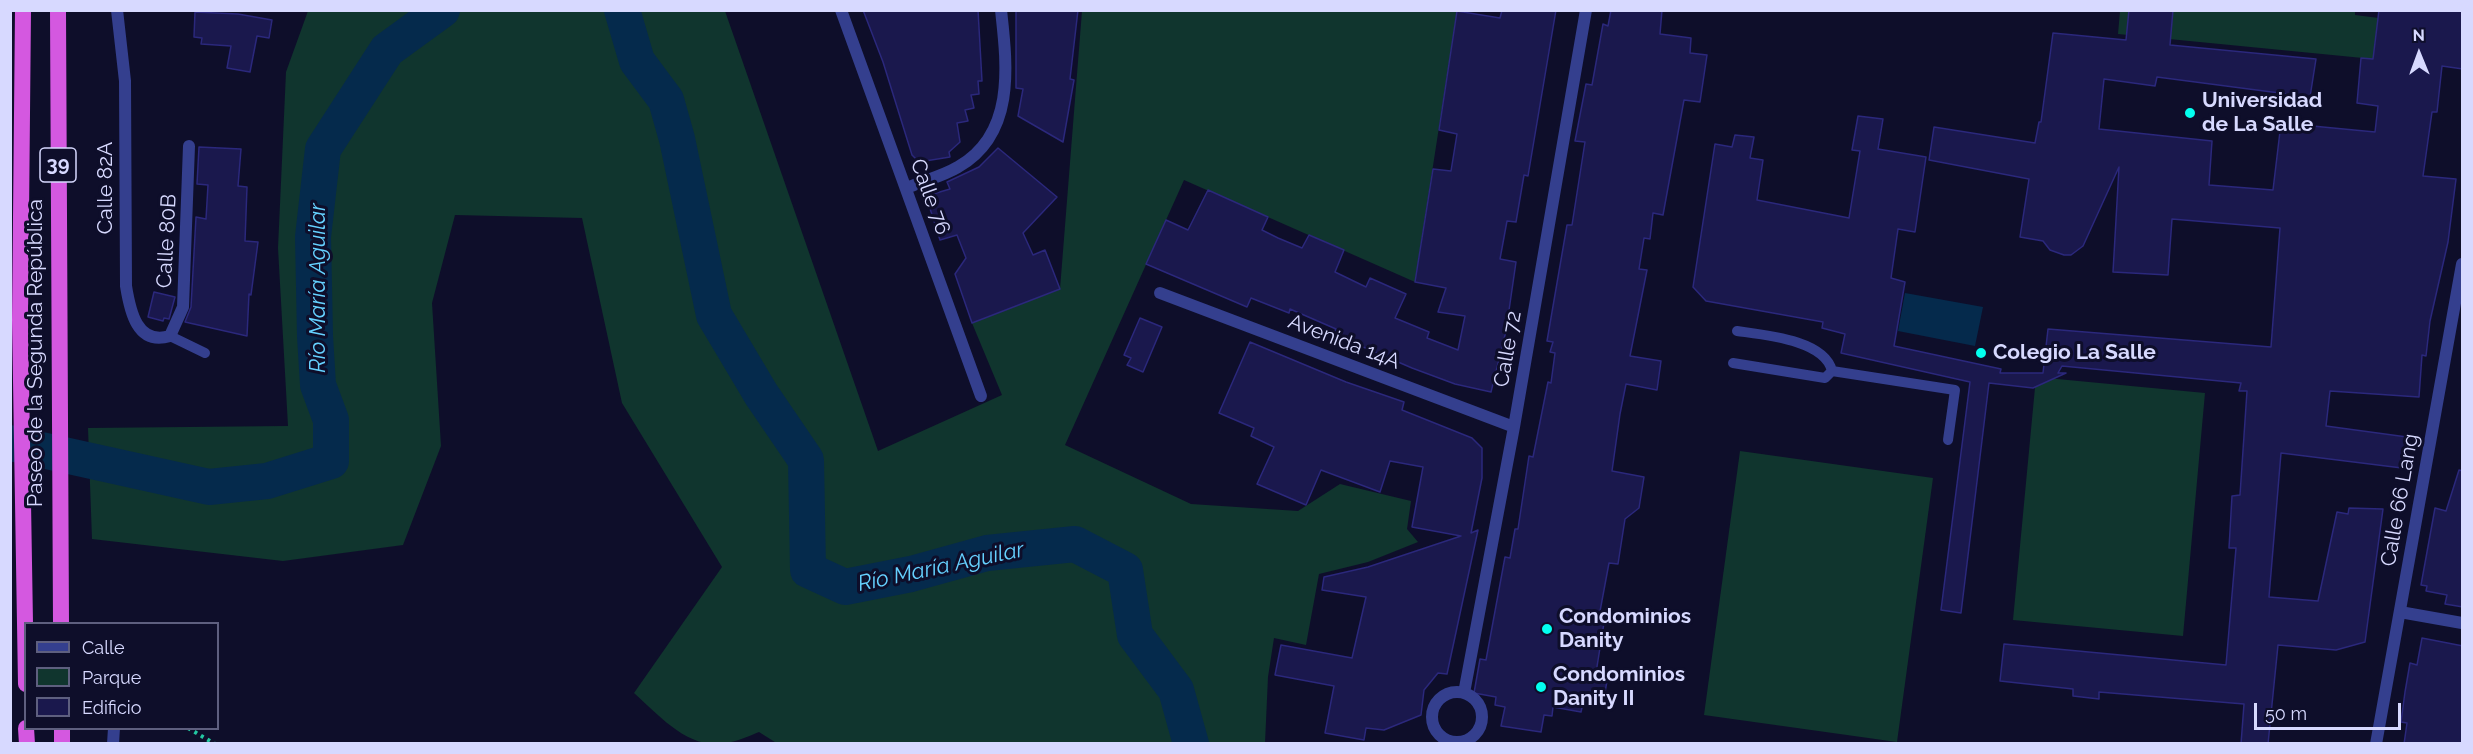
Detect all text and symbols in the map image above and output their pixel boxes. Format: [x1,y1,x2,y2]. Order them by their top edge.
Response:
north arrow [2389,24,2449,84]
text: N [2412,26,2425,45]
place label: Universidad de La Salle [2202,88,2322,138]
marker: Universidad de La Salle [2183,106,2197,120]
street label: Calle 82A [93,142,119,234]
road number: 39 [40,148,76,182]
street label: Calle 76 [905,156,955,238]
street label: Calle 80B [152,193,182,289]
street label: Paseo de la Segunda República [23,199,49,507]
water label: Río María Aguilar [305,203,331,373]
street label: Avenida 14A [1284,309,1404,375]
street label: Calle 72 [1489,309,1527,389]
place label: Colegio La Salle [1993,340,2156,366]
marker: Colegio La Salle [1974,346,1988,360]
street label: Calle 66 Lang [2376,432,2424,568]
water label: Río María Aguilar [855,536,1027,598]
place label: Condominios Danity [1559,604,1691,654]
legend [24,622,219,730]
marker: Condominios Danity [1540,622,1554,636]
text: Calle [82,637,125,658]
place label: Condominios Danity II [1553,662,1685,712]
text: Parque [82,667,141,688]
marker: Condominios Danity II [1534,680,1548,694]
scale bar [2257,691,2404,729]
text: Edificio [82,697,141,718]
text: 50 m [2265,703,2307,724]

